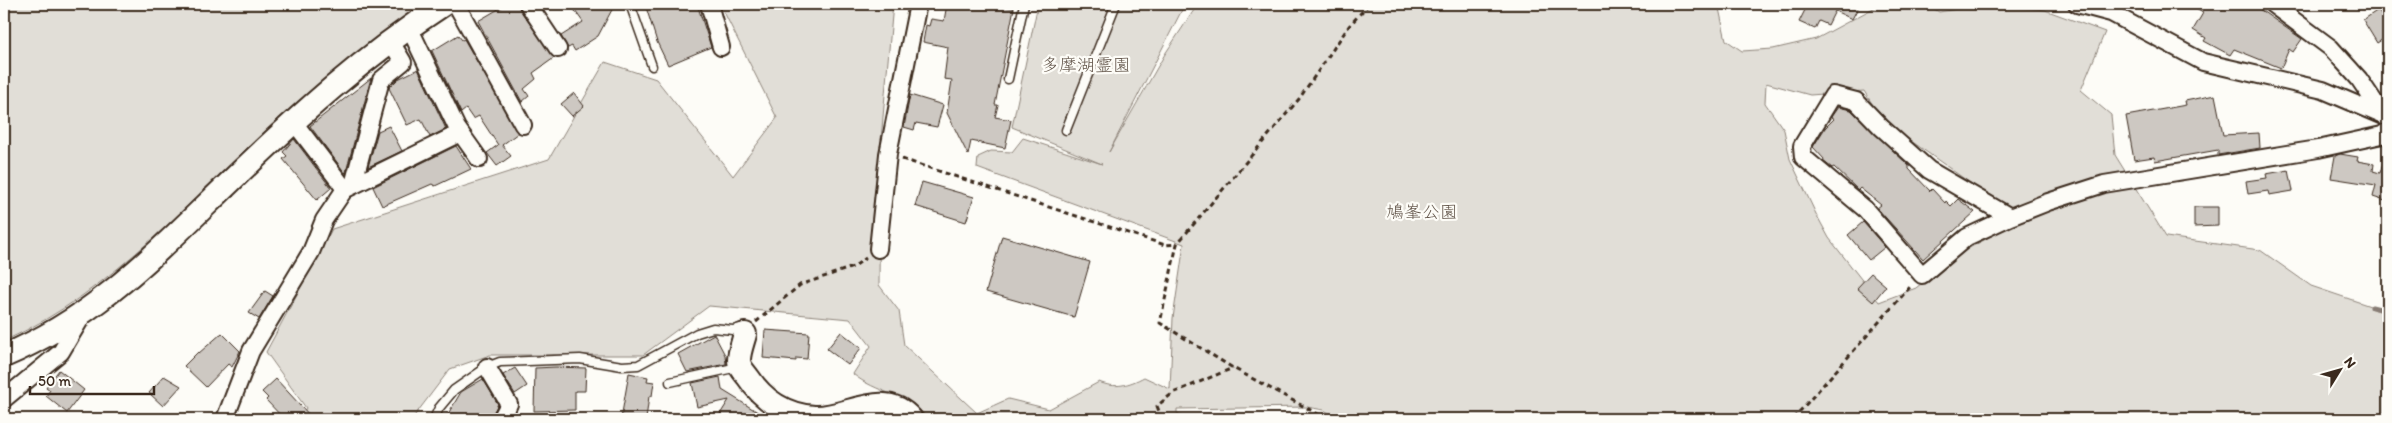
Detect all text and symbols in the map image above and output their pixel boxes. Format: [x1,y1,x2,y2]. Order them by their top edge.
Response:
park label: 多摩湖霊園 [1041,54,1131,76]
park label: 鳩峯公園 [1386,201,1458,223]
north arrow [2314,346,2364,396]
text: N [2340,354,2360,371]
scale bar [30,363,154,395]
text: 50 m [38,372,71,390]

